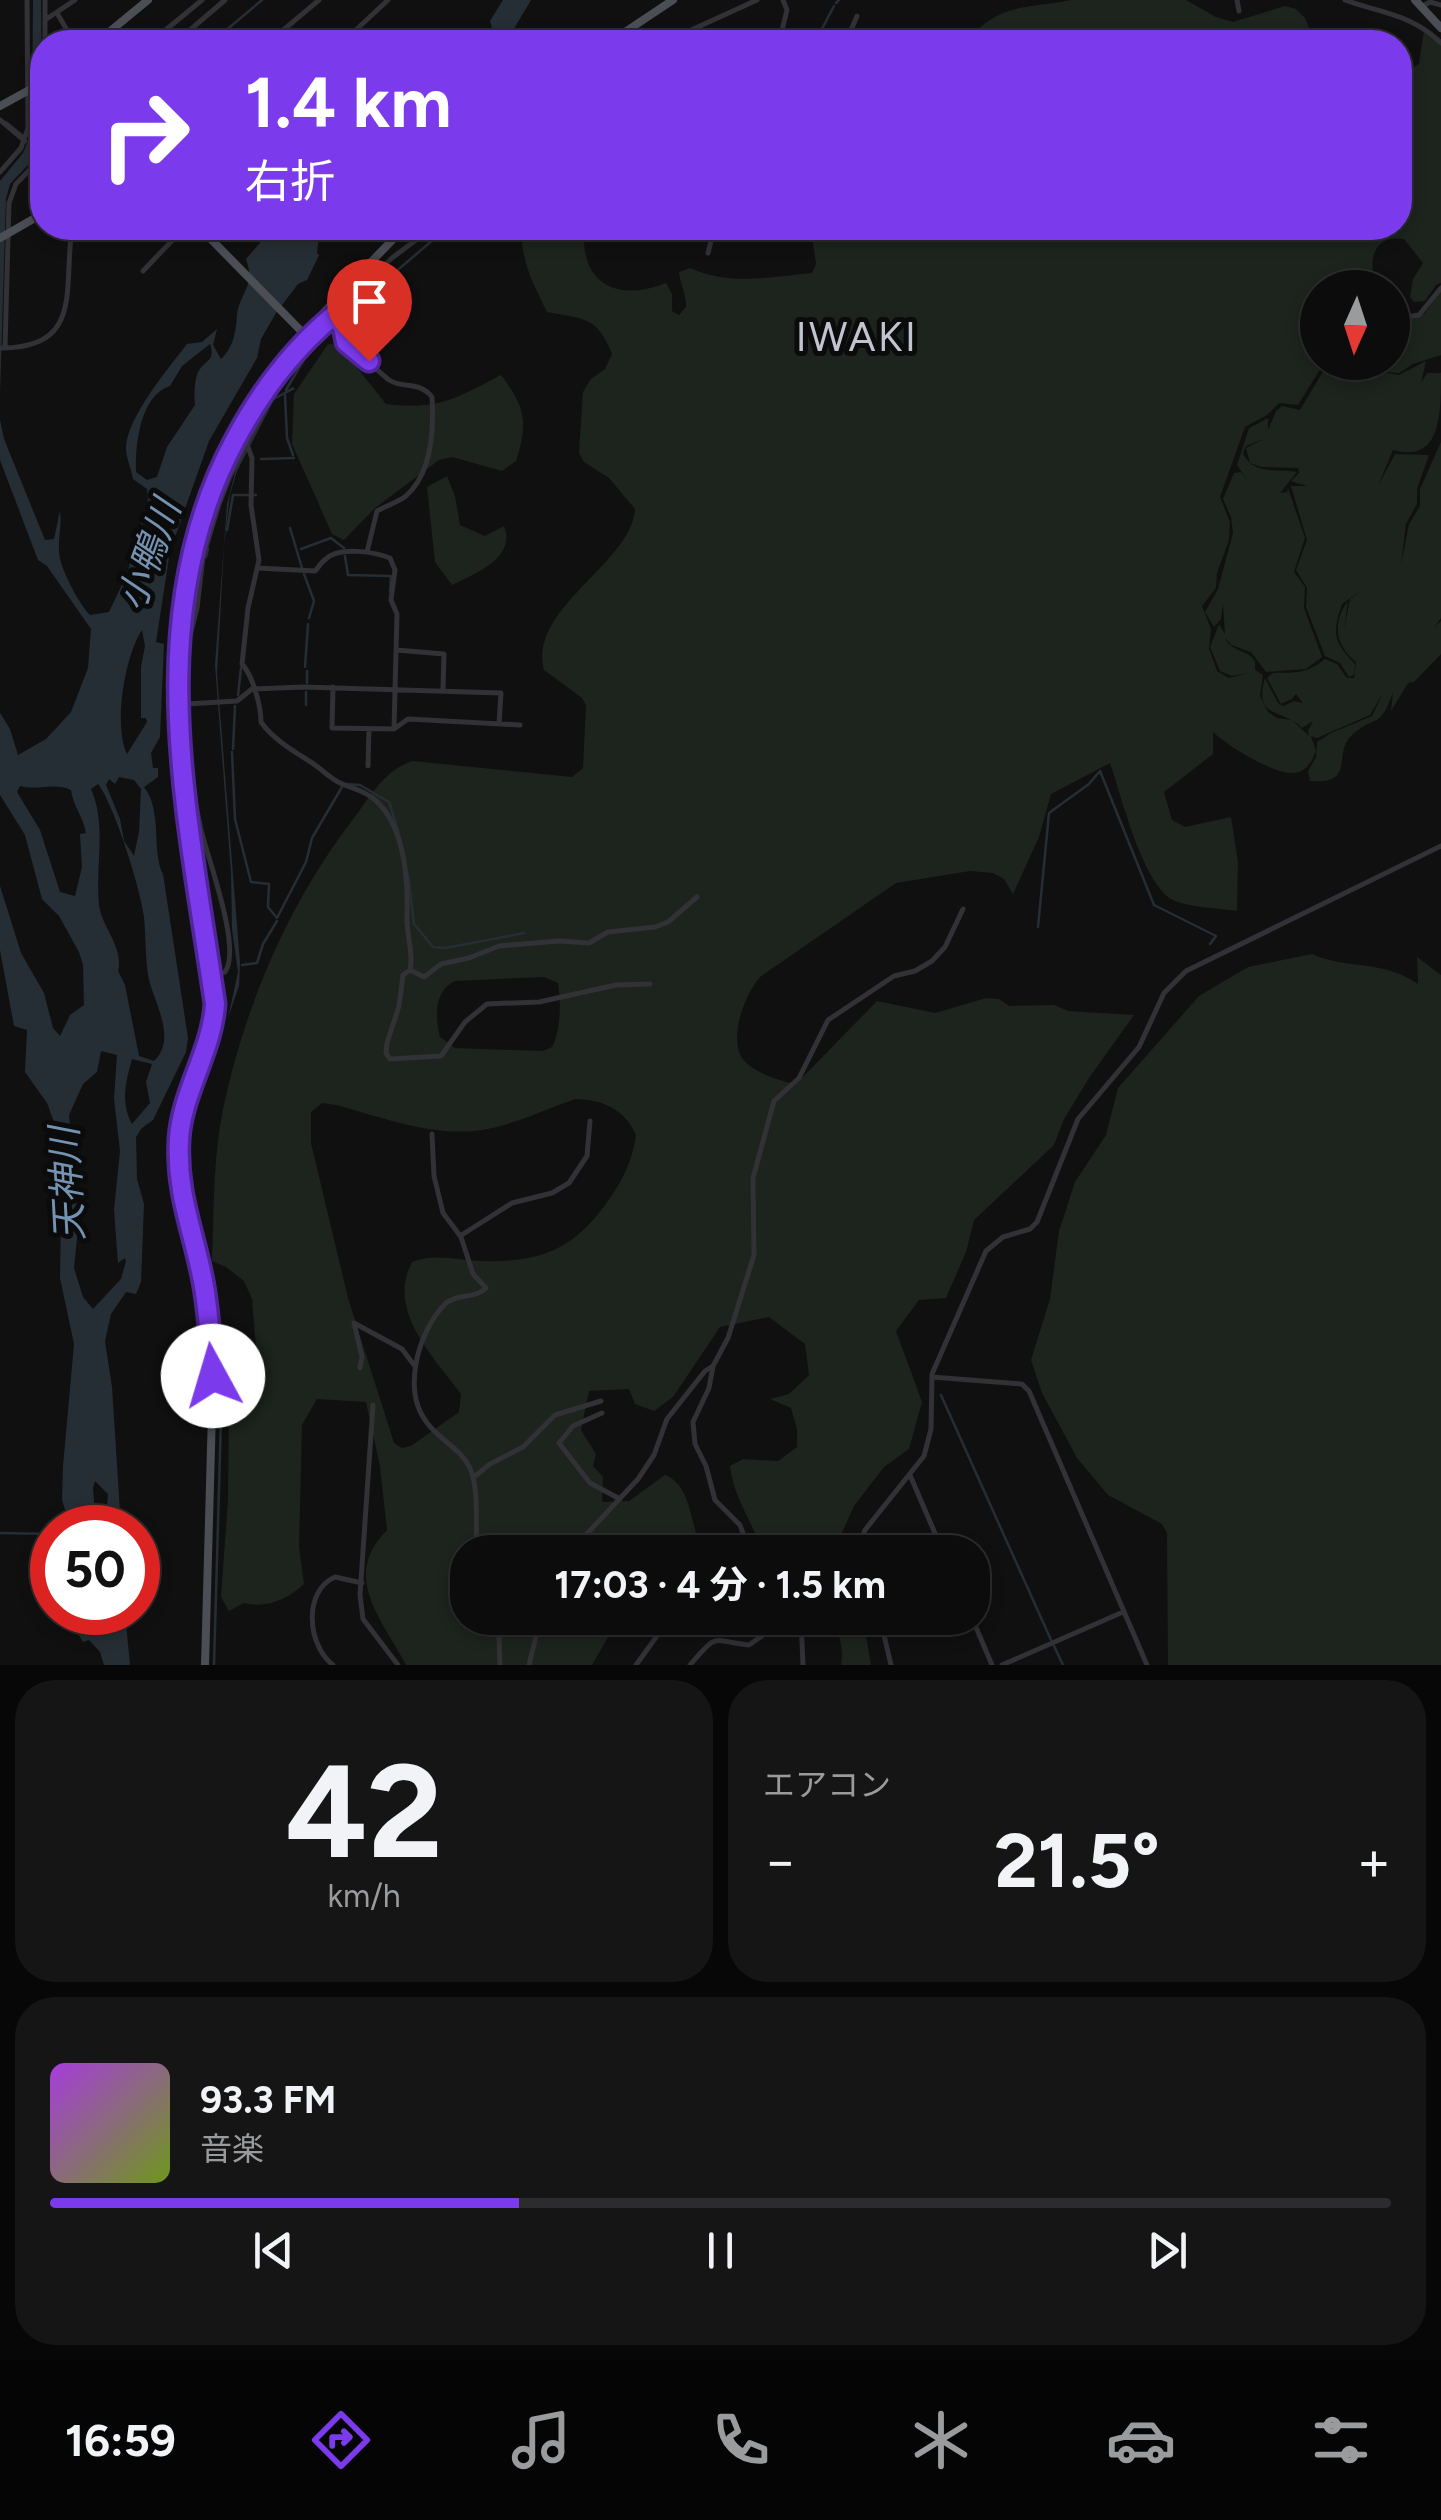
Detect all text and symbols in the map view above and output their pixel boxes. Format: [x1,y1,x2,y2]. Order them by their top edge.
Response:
text: 1.4 km [245,60,452,145]
icon: right [80,70,210,200]
text: 右折 [245,154,335,208]
pin [327,259,412,362]
north arrow [1300,270,1410,380]
map controls [1300,270,1410,380]
icon: arrive [342,274,397,329]
district label: IWAKI [796,313,918,361]
water label: 小鴨川 [108,490,191,616]
water label: 天神川 [41,1122,93,1242]
position arrow [161,1324,265,1428]
speed limit sign: 50 [30,1505,160,1635]
text: 17:03 · 4 分 · 1.5 km [554,1562,886,1608]
text: 42 [285,1734,443,1890]
text: エアコン [763,1766,891,1804]
text: 21.5° [994,1816,1160,1906]
text: − [763,1828,797,1894]
text: + [1357,1828,1391,1894]
text: km/h [327,1877,401,1915]
text: 93.3 FM [200,2077,336,2123]
text: 音楽 [200,2130,264,2168]
icon: previous [246,2223,301,2278]
icon: pause [693,2223,748,2278]
icon: next [1140,2223,1195,2278]
icon: directions [306,2405,376,2475]
icon: music [506,2405,576,2475]
icon: phone [706,2405,776,2475]
icon: climate [906,2405,976,2475]
icon: car [1106,2405,1176,2475]
icon: filters [1306,2405,1376,2475]
text: 16:59 [65,2413,176,2467]

